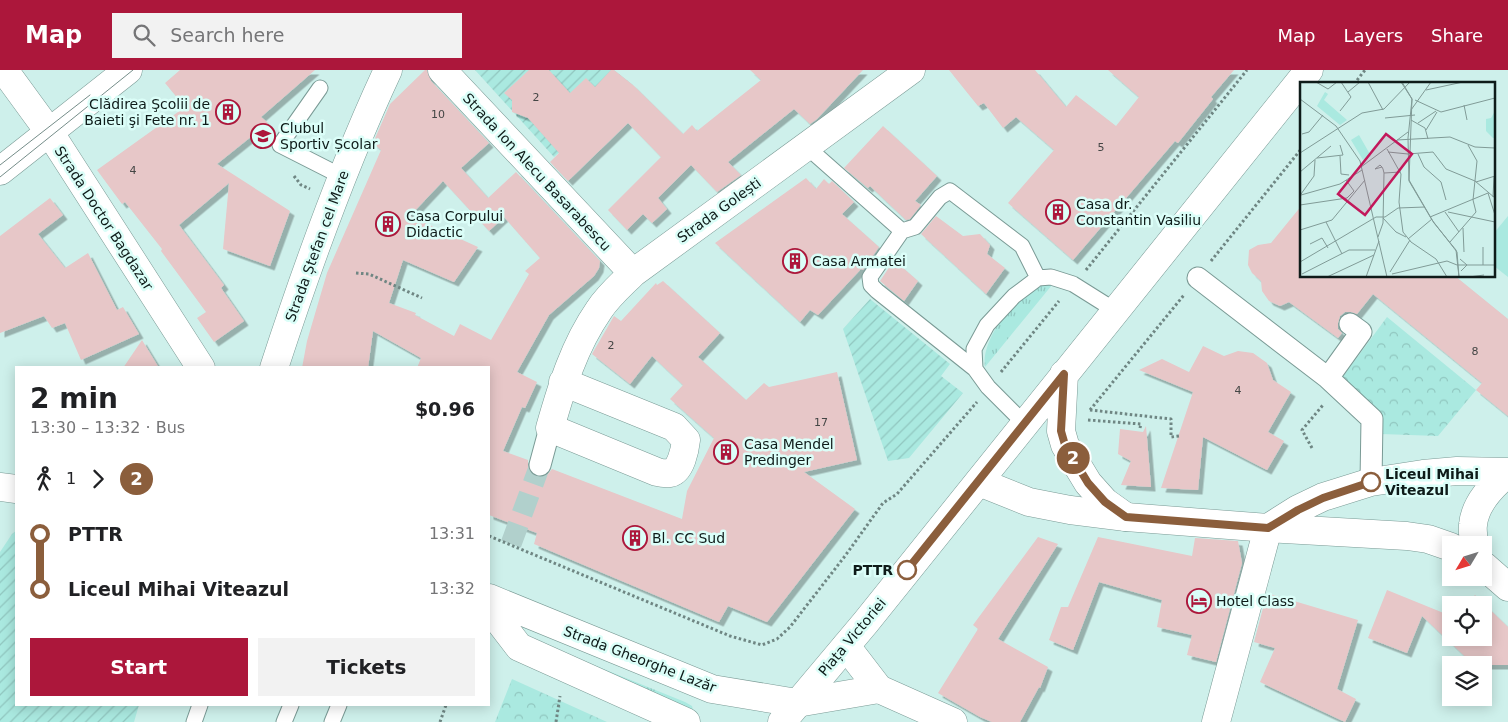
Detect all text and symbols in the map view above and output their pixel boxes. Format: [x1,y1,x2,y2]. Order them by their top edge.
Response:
search box [112,13,462,58]
text: Map [25,21,82,49]
icon: search [130,21,158,49]
text: Search here [170,24,284,46]
text: Map [1277,25,1315,46]
text: Layers [1343,25,1403,46]
text: Share [1431,25,1483,46]
inset map [1300,82,1496,278]
street label: Strada Ion Alecu Basarabescu [460,90,614,254]
house number: 2 [533,91,540,104]
place label: Clădirea Şcolii de Baieti şi Fete nr. 1 [84,96,210,128]
building icon: Clădirea Şcolii de Baieti şi Fete nr. 1 [215,99,241,125]
house number: 10 [431,108,445,121]
place label: Clubul Sportiv Școlar [280,120,378,153]
school or university icon: Clubul Sportiv Școlar [250,123,276,149]
house number: 5 [1098,141,1105,154]
street label: Strada Doctor Bagdazar [51,143,157,293]
house number: 4 [130,164,137,177]
street label: Strada Ștefan cel Mare [282,168,353,324]
street label: Strada Golești [674,174,764,246]
place label: Casa dr. Constantin Vasiliu [1076,196,1201,228]
building icon: Casa dr. Constantin Vasiliu [1045,199,1071,225]
place label: Casa Corpului Didactic [406,208,503,240]
building icon: Casa Corpului Didactic [375,211,401,237]
building icon: Casa Armatei [782,248,808,274]
place label: Casa Armatei [812,253,906,269]
house number: 2 [608,339,615,352]
house number: 8 [1472,345,1479,358]
text: 2 min [30,382,118,415]
house number: 4 [1235,384,1242,397]
text: $0.96 [415,398,475,420]
house number: 17 [814,416,828,429]
text: 13:30 – 13:32 · Bus [30,418,185,437]
place label: Casa Mendel Predinger [744,436,834,468]
building icon: Casa Mendel Predinger [713,439,739,465]
line badge: 2 [1057,442,1089,474]
text: 2 [1067,447,1079,468]
icon: walk [30,465,58,493]
icon: forward [84,465,112,493]
place label: Liceul Mihai Viteazul [1385,466,1479,498]
text: 2 [130,468,143,489]
text: 1 [66,469,76,488]
marker: Liceul Mihai Viteazul [1361,472,1381,492]
text: PTTR [68,523,123,545]
text: 13:31 [429,524,475,543]
building icon: Bl. CC Sud [622,525,648,551]
place label: Bl. CC Sud [652,530,725,546]
north arrow [1442,536,1492,586]
map controls [1442,536,1492,706]
marker: PTTR [897,560,917,580]
place label: PTTR [853,562,893,578]
text: Liceul Mihai Viteazul [68,578,289,600]
text: 13:32 [429,579,475,598]
hotel icon: Hotel Class [1186,588,1212,614]
place label: Hotel Class [1216,593,1294,609]
street label: Piața Victoriei [815,595,890,680]
button: locate [1442,596,1492,646]
street label: Strada Gheorghe Lazăr [562,623,719,696]
button: Start [30,638,248,696]
button: Tickets [258,638,475,696]
button: layers [1442,656,1492,706]

